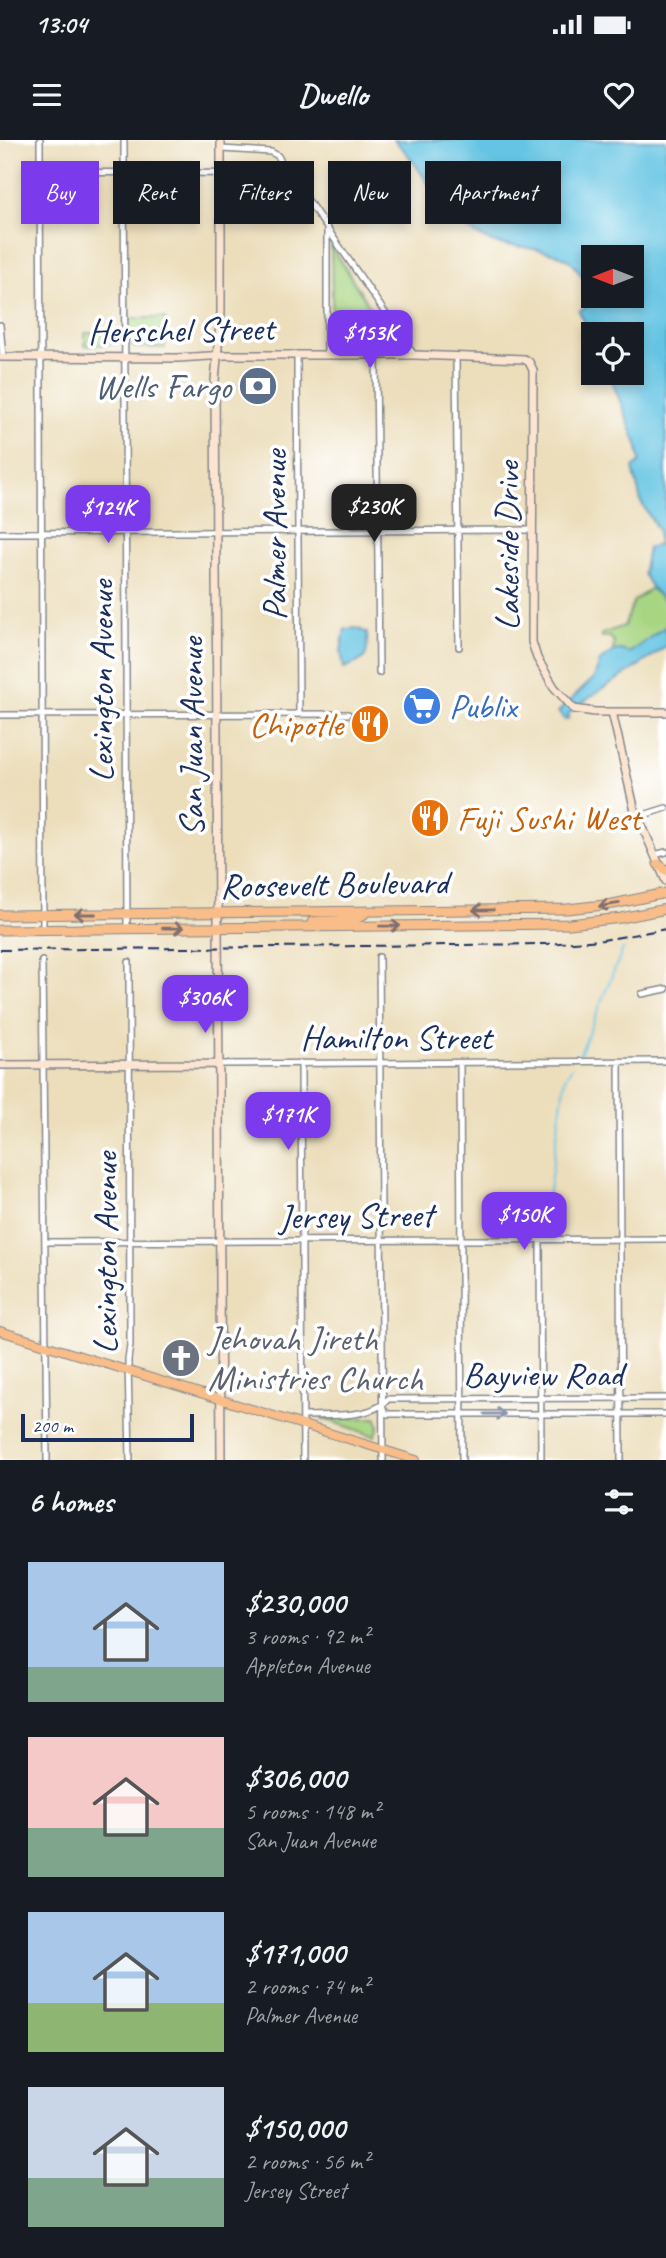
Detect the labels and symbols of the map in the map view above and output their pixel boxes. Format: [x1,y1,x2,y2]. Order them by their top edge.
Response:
north arrow [581,245,644,308]
street label: Herschel Street [88,306,278,354]
pin: $153K [321,310,419,370]
place label: Wells Fargo [95,364,233,409]
bank icon: Wells Fargo [237,365,279,407]
street label: Palmer Avenue [252,447,297,620]
street label: Lakeside Drive [485,459,530,631]
pin: $230K [325,484,423,544]
pin: $124K [59,486,157,545]
street label: Lexington Avenue [79,577,124,782]
street label: San Juan Avenue [169,635,214,837]
place label: Publix [449,684,519,729]
supermarket icon: Publix [401,685,443,727]
place label: Chipotle [249,702,346,747]
restaurant icon: Chipotle [349,703,391,745]
place label: Fuji Sushi West [457,796,644,841]
restaurant icon: Fuji Sushi West [409,797,451,839]
street label: Roosevelt Boulevard [220,859,454,908]
one-way arrow [598,899,621,912]
one-way arrow [472,903,495,917]
one-way arrow [74,907,97,921]
one-way arrow [378,919,401,933]
one-way arrow [161,921,184,935]
pin: $306K [156,976,254,1035]
street label: Hamilton Street [301,1015,495,1060]
pin: $171K [239,1093,337,1152]
street label: Lexington Avenue [83,1149,128,1354]
street label: Jersey Street [276,1192,438,1240]
pin: $150K [475,1192,573,1252]
place label: Jehovah Jireth Ministries Church [206,1316,424,1401]
church icon: Jehovah Jireth Ministries Church [160,1337,202,1379]
street label: Bayview Road [463,1352,628,1397]
one-way arrow [484,1407,507,1421]
scale bar [21,1411,194,1443]

